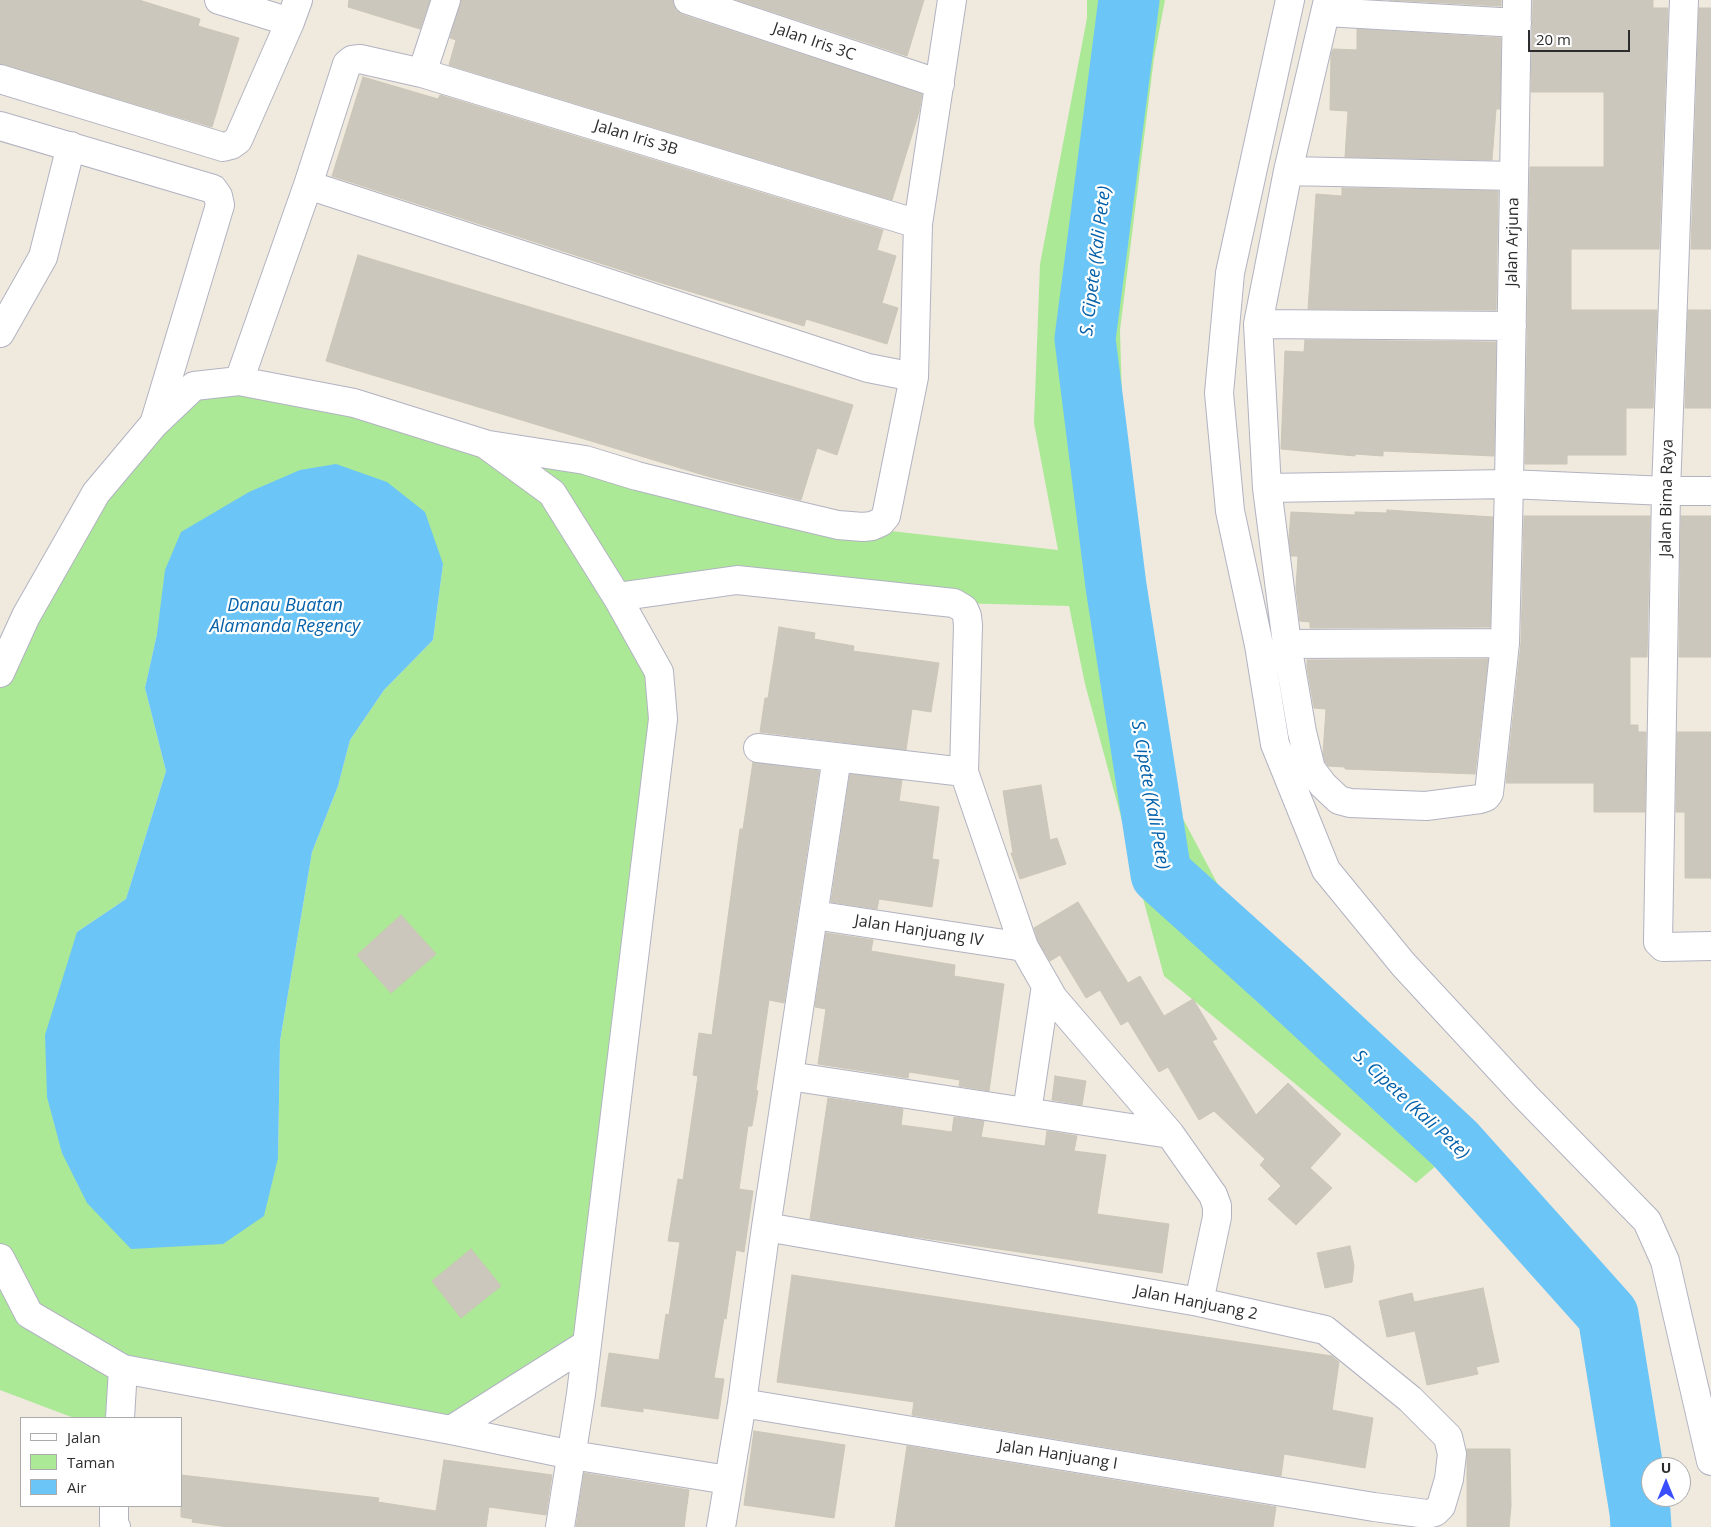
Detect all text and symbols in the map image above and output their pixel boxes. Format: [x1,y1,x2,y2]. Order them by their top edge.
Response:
street label: Jalan Iris 3C [770,19,858,65]
scale bar [1531,20,1634,52]
text: 20 m [1536,29,1571,49]
street label: Jalan Iris 3B [592,116,680,160]
water label: S. Cipete (Kali Pete) [1076,185,1116,337]
street label: Jalan Arjuna [1503,197,1523,287]
street label: Jalan Bima Raya [1656,439,1678,557]
water label: Danau Buatan Alamanda Regency [210,595,360,638]
water label: S. Cipete (Kali Pete) [1126,719,1174,871]
street label: Jalan Hanjuang IV [853,911,985,951]
water label: S. Cipete (Kali Pete) [1349,1046,1473,1164]
street label: Jalan Hanjuang 2 [1133,1282,1259,1324]
legend [20,1417,182,1507]
text: Jalan [67,1427,101,1447]
street label: Jalan Hanjuang I [997,1436,1119,1474]
text: Taman [67,1452,115,1472]
north arrow [1641,1457,1691,1507]
text: U [1661,1458,1671,1477]
text: Air [67,1477,86,1497]

